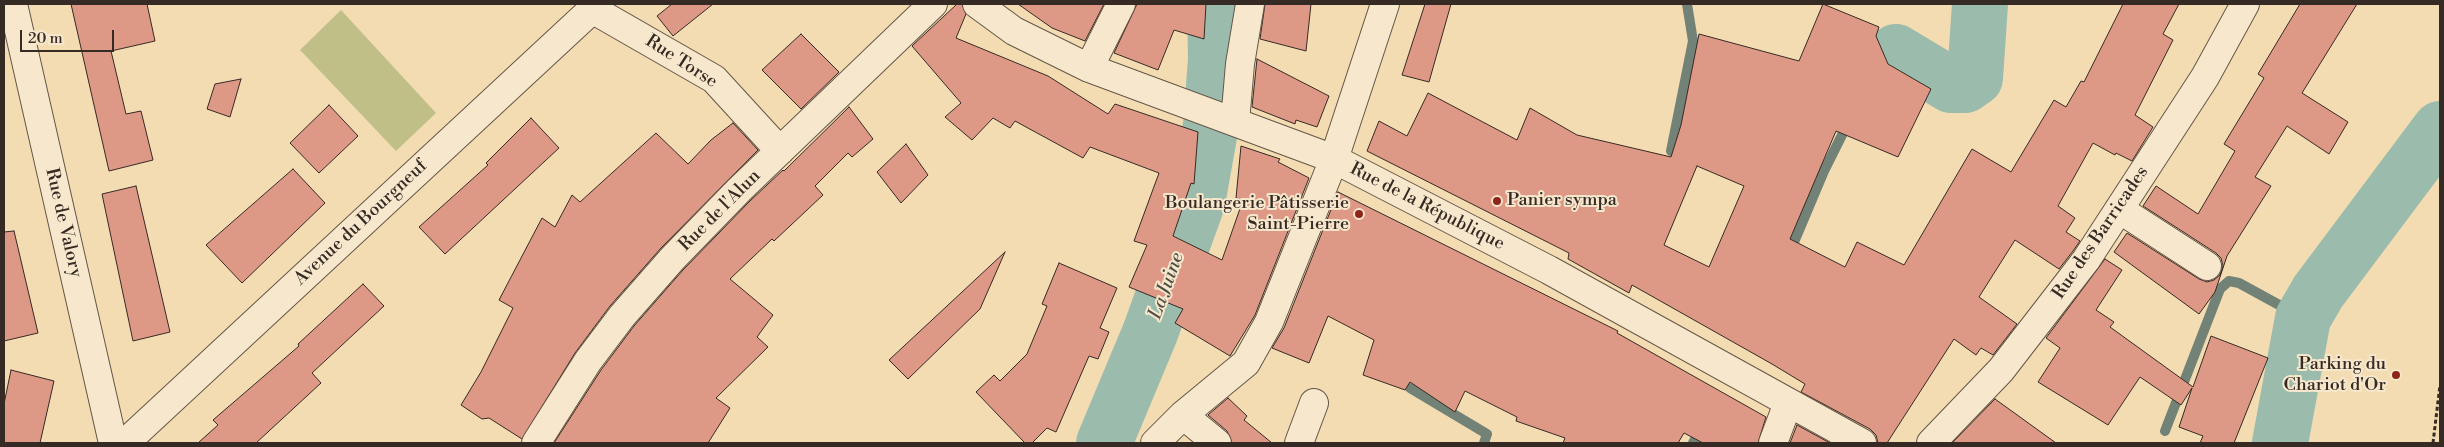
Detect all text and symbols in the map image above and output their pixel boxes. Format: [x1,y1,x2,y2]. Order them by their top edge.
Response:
scale bar [22,20,116,52]
text: 20 m [28,29,63,48]
street label: Rue Torse [641,31,721,93]
street label: Avenue du Bourgneuf [290,156,432,290]
street label: Rue de la République [1346,159,1508,255]
street label: Rue des Barricades [2048,162,2154,304]
street label: Rue de Valory [40,166,86,280]
street label: Rue de l'Alun [675,166,765,256]
place label: Panier sympa [1507,190,1617,212]
place label: Boulangerie Pâtisserie Saint-Pierre [1165,193,1349,235]
marker: Panier sympa [1491,195,1503,207]
marker: Boulangerie Pâtisserie Saint-Pierre [1353,208,1365,220]
water label: La Juine [1145,250,1189,322]
place label: Parking du Chariot d'Or [2284,354,2386,396]
marker: Parking du Chariot d'Or [2390,369,2402,381]

